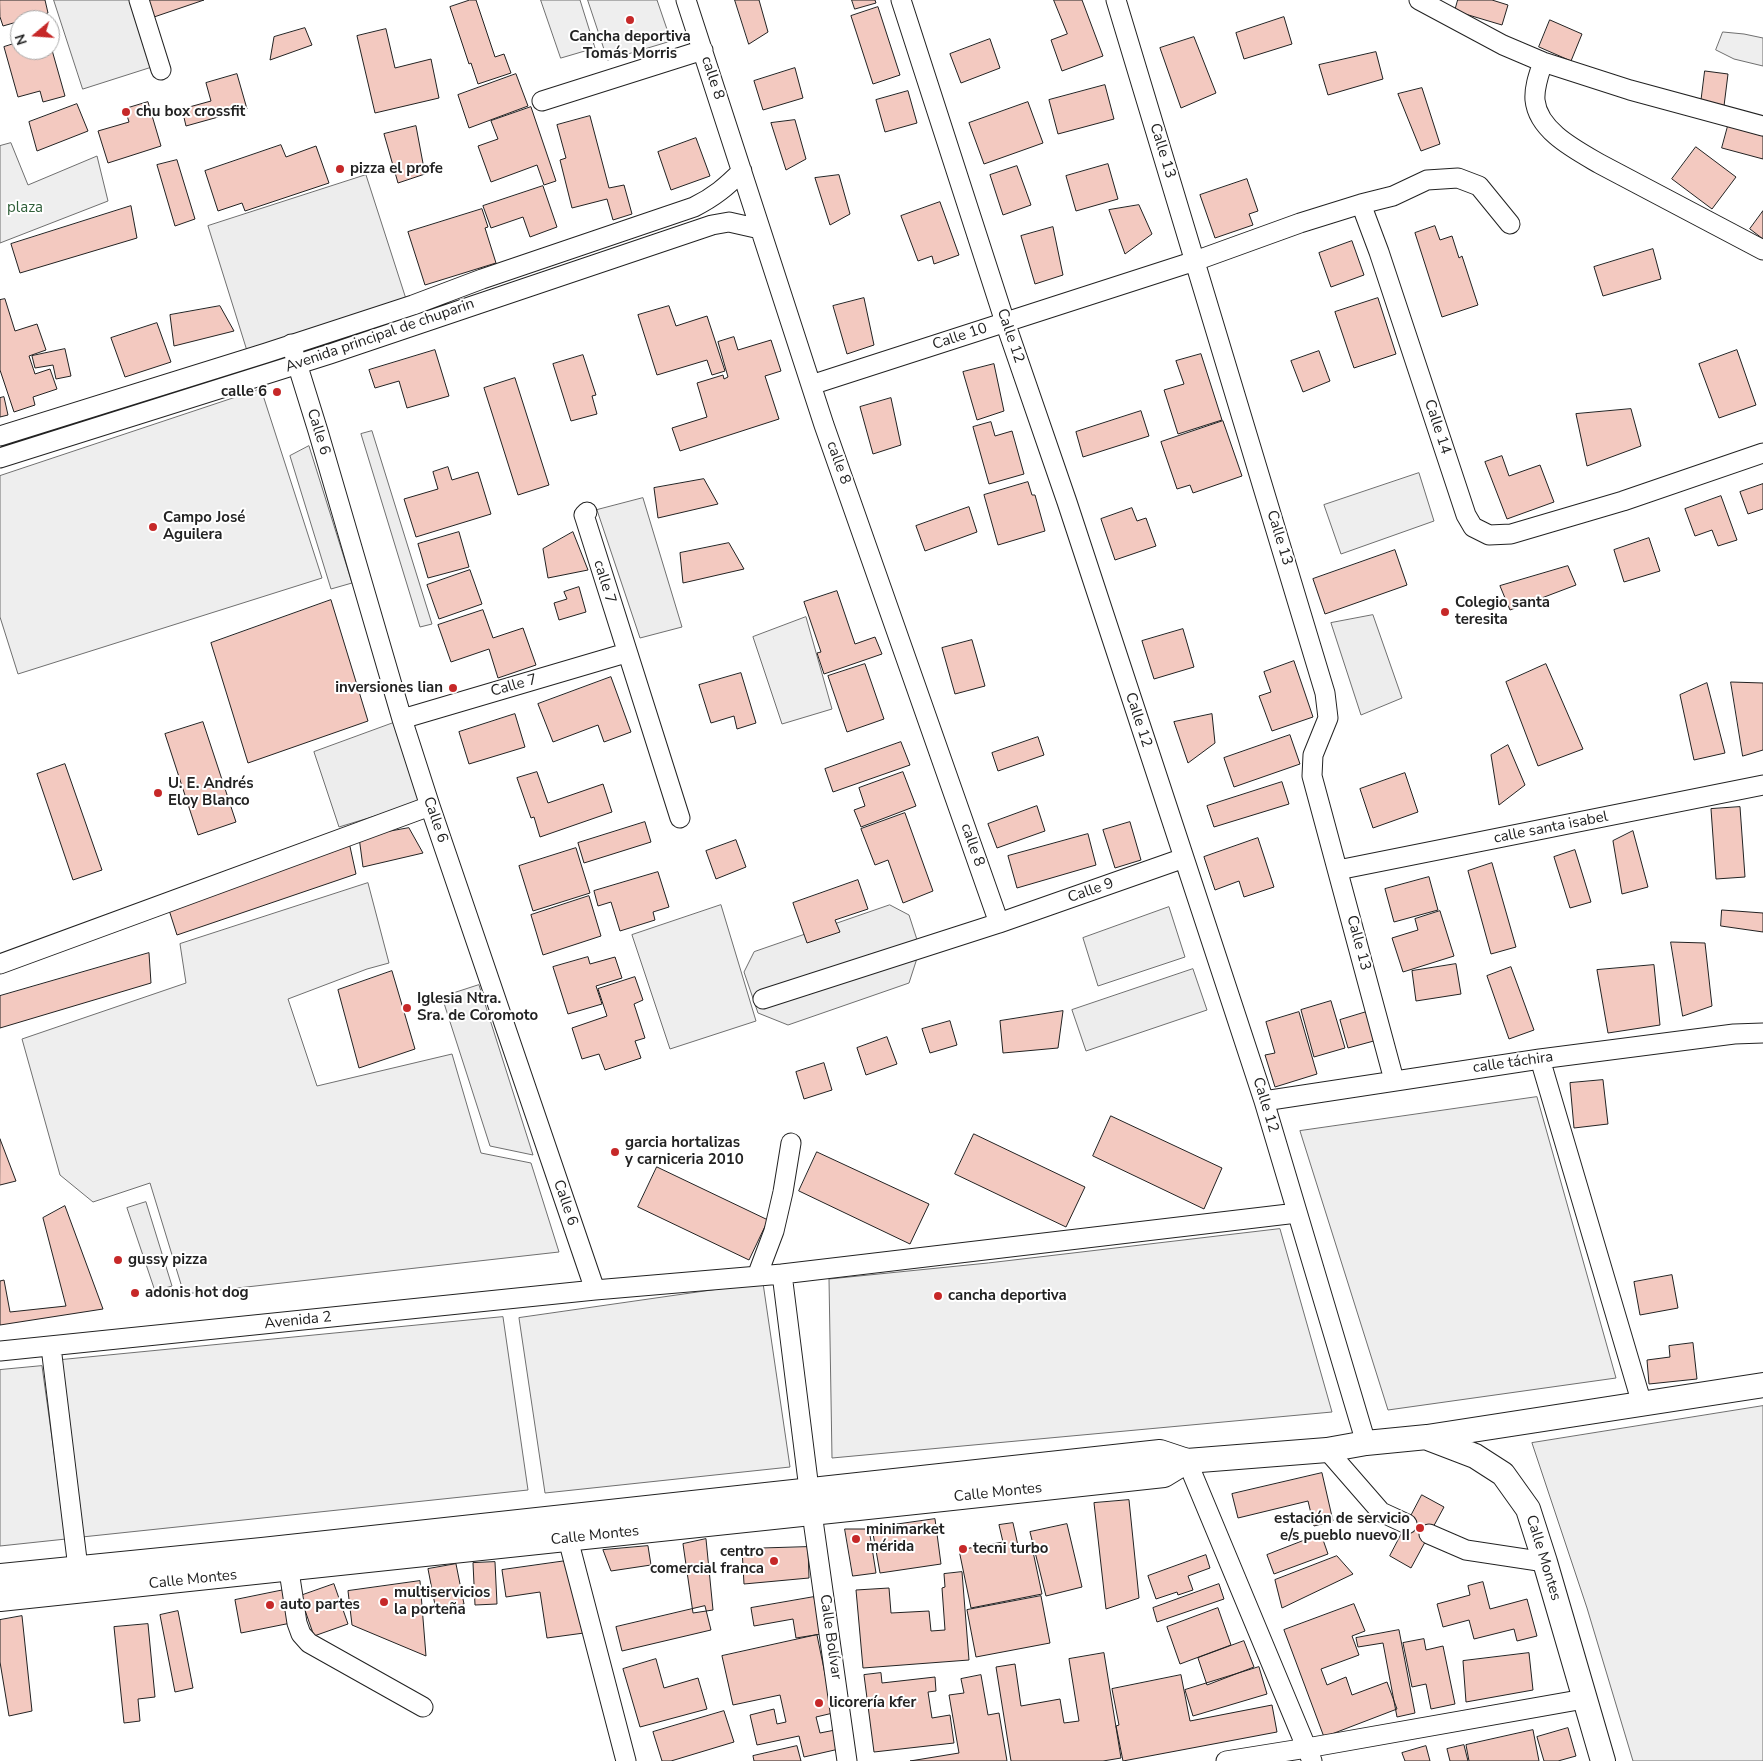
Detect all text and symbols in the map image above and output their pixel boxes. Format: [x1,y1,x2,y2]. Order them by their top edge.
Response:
north arrow [10,10,60,60]
marker: Cancha deportiva Tomás Morris [624,14,636,26]
place label: Cancha deportiva Tomás Morris [569,28,691,63]
text: N [11,32,32,47]
street label: calle 8 [697,54,727,102]
place label: chu box crossfit [136,103,245,121]
marker: chu box crossfit [120,106,132,118]
street label: Calle 13 [1145,121,1179,181]
place label: pizza el profe [350,160,443,178]
marker: pizza el profe [334,163,346,175]
park label: plaza [7,199,43,217]
street label: Avenida principal de chuparin [283,295,477,377]
street label: Calle 12 [992,306,1028,366]
street label: Calle 10 [930,320,990,354]
place label: calle 6 [221,383,267,401]
marker: calle 6 [271,386,283,398]
street label: Calle 14 [1420,397,1454,457]
street label: Calle 6 [302,407,334,457]
street label: calle 8 [822,439,854,487]
street label: Calle 13 [1262,508,1296,568]
place label: Campo José Aguilera [163,509,245,544]
marker: Campo José Aguilera [147,521,159,533]
street label: calle 7 [589,558,619,606]
place label: Colegio santa teresita [1455,594,1550,629]
marker: Colegio santa teresita [1439,606,1451,618]
street label: Calle 7 [489,671,539,701]
place label: inversiones lian [335,679,443,697]
marker: inversiones lian [447,682,459,694]
street label: Calle 12 [1121,690,1155,750]
place label: U. E. Andrés Eloy Blanco [168,775,254,810]
marker: U. E. Andrés Eloy Blanco [152,787,164,799]
street label: Calle 6 [419,795,451,845]
street label: calle santa isabel [1492,808,1610,848]
street label: calle 8 [956,821,988,869]
street label: Calle 9 [1066,875,1116,907]
street label: Calle 13 [1342,913,1374,973]
place label: Iglesia Ntra. Sra. de Coromoto [417,990,538,1025]
marker: Iglesia Ntra. Sra. de Coromoto [401,1002,413,1014]
street label: calle táchira [1472,1048,1554,1078]
street label: Calle 12 [1248,1075,1282,1135]
place label: garcia hortalizas y carniceria 2010 [625,1134,744,1169]
marker: garcia hortalizas y carniceria 2010 [609,1146,621,1158]
street label: Calle 6 [549,1178,581,1228]
place label: gussy pizza [128,1251,207,1269]
marker: gussy pizza [112,1254,124,1266]
place label: adonis hot dog [145,1284,249,1302]
marker: adonis hot dog [129,1287,141,1299]
place label: cancha deportiva [948,1287,1067,1305]
marker: cancha deportiva [932,1290,944,1302]
street label: Avenida 2 [263,1309,333,1333]
street label: Calle Montes [953,1479,1043,1507]
place label: estación de servicio e/s pueblo nuevo II [1274,1510,1410,1545]
street label: Calle Montes [1521,1513,1565,1603]
place label: minimarket mérida [866,1521,945,1556]
street label: Calle Montes [550,1522,640,1550]
marker: estación de servicio e/s pueblo nuevo II [1414,1522,1426,1534]
marker: minimarket mérida [850,1533,862,1545]
place label: tecni turbo [973,1540,1049,1558]
place label: centro comercial franca [650,1543,764,1578]
marker: tecni turbo [957,1543,969,1555]
marker: centro comercial franca [768,1555,780,1567]
street label: Calle Montes [148,1566,238,1594]
place label: multiservicios la porteña [394,1584,490,1619]
street label: Calle Bolívar [815,1593,845,1681]
place label: auto partes [280,1596,360,1614]
marker: multiservicios la porteña [378,1596,390,1608]
marker: auto partes [264,1599,276,1611]
place label: licorería kfer [829,1694,916,1712]
marker: licorería kfer [813,1697,825,1709]

